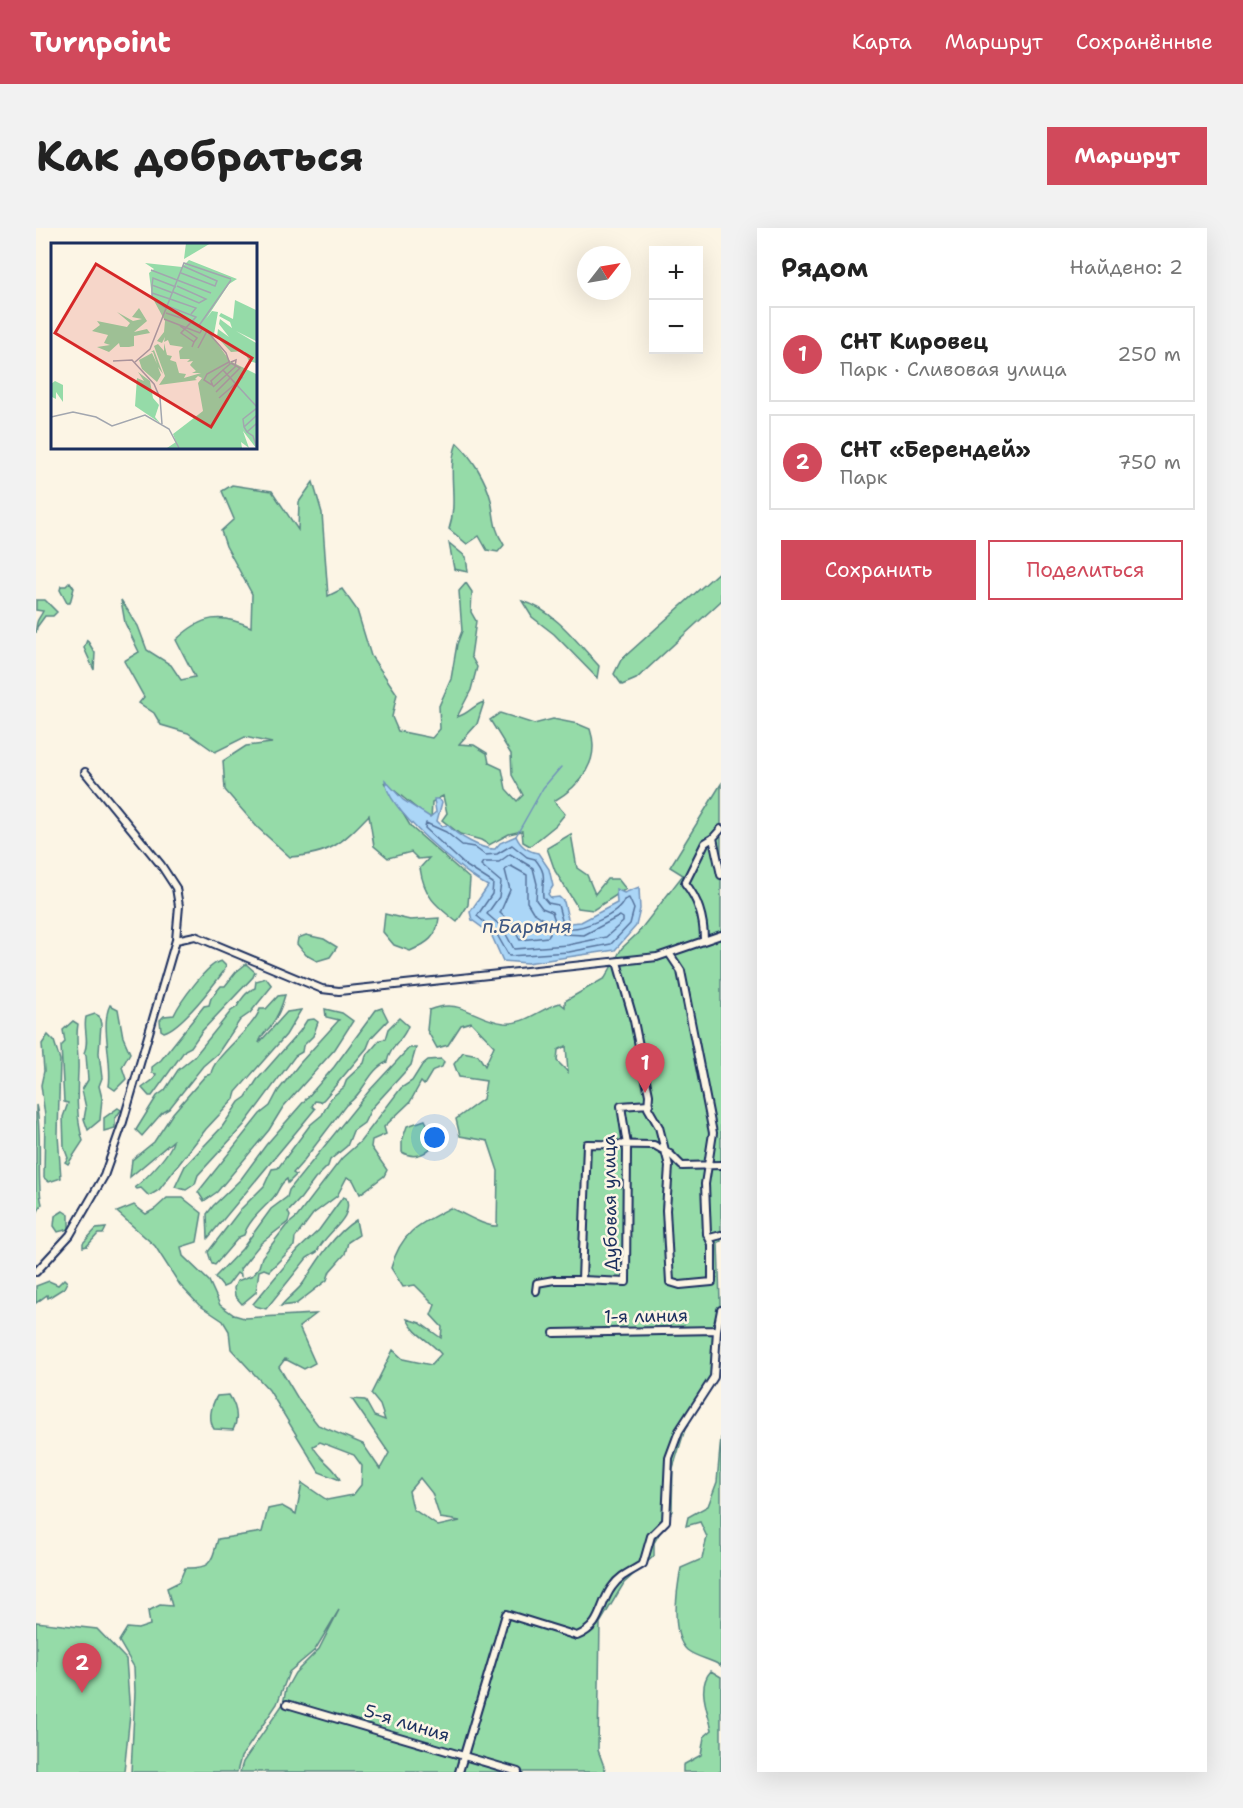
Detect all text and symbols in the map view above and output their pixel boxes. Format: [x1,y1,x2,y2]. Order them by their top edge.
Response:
text: Turnpoint [30,23,171,61]
text: Карта [852,28,912,56]
text: Маршрут [945,28,1043,56]
text: Сохранённые [1076,28,1213,56]
button: Маршрут [1047,127,1207,185]
text: Как добраться [36,128,364,184]
inset map [51,243,256,448]
north arrow [577,246,631,300]
map controls [649,246,703,354]
button: + [649,246,703,300]
text: Рядом [781,250,868,285]
text: Найдено: 2 [1070,254,1183,280]
button: − [649,300,703,354]
text: СНТ Кировец [840,327,988,356]
text: 1 [798,341,807,367]
text: 250 m [1117,341,1181,367]
text: Парк · Сливовая улица [840,356,1067,382]
text: СНТ «Берендей» [840,435,1031,464]
text: 2 [796,449,810,475]
text: 750 m [1118,449,1181,475]
text: Парк [840,464,887,490]
button: Сохранить [781,540,976,600]
button: Поделиться [988,540,1183,600]
water label: п.Барыня [482,913,572,939]
pin: 1 [626,1044,664,1093]
your location [420,1123,449,1152]
street label: Дубовая улица [597,1134,623,1272]
street label: 1-я линия [604,1303,688,1329]
pin: 2 [62,1644,102,1693]
street label: 5-я линия [361,1699,453,1747]

